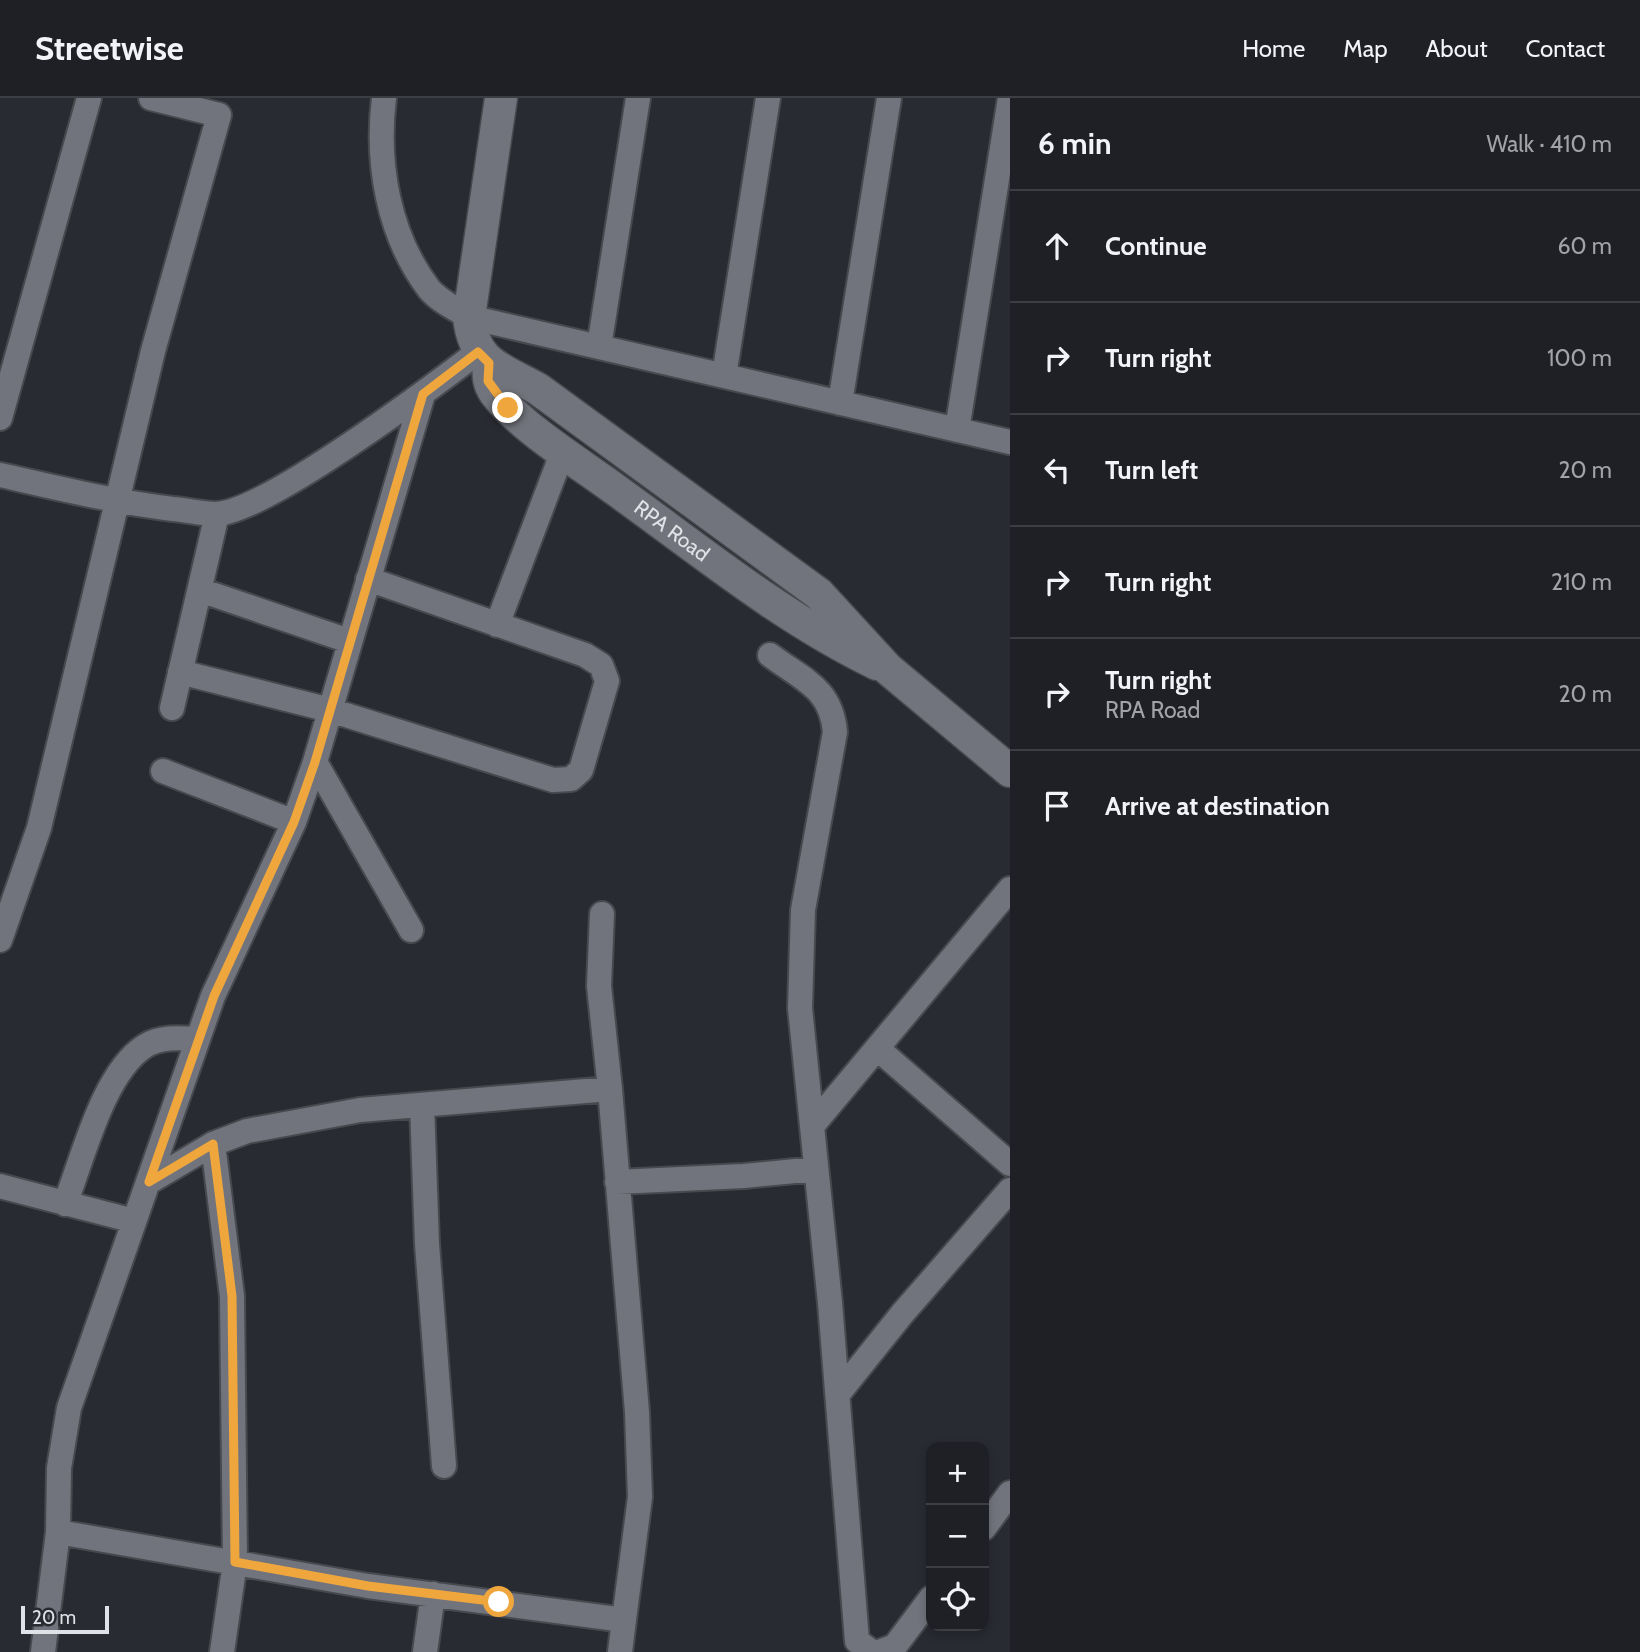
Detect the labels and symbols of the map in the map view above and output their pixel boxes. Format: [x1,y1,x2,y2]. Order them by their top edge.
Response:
route end [492,392,523,423]
street label: RPA Road [630,494,714,566]
route start [483,1586,514,1617]
scale bar [21,1603,108,1635]

